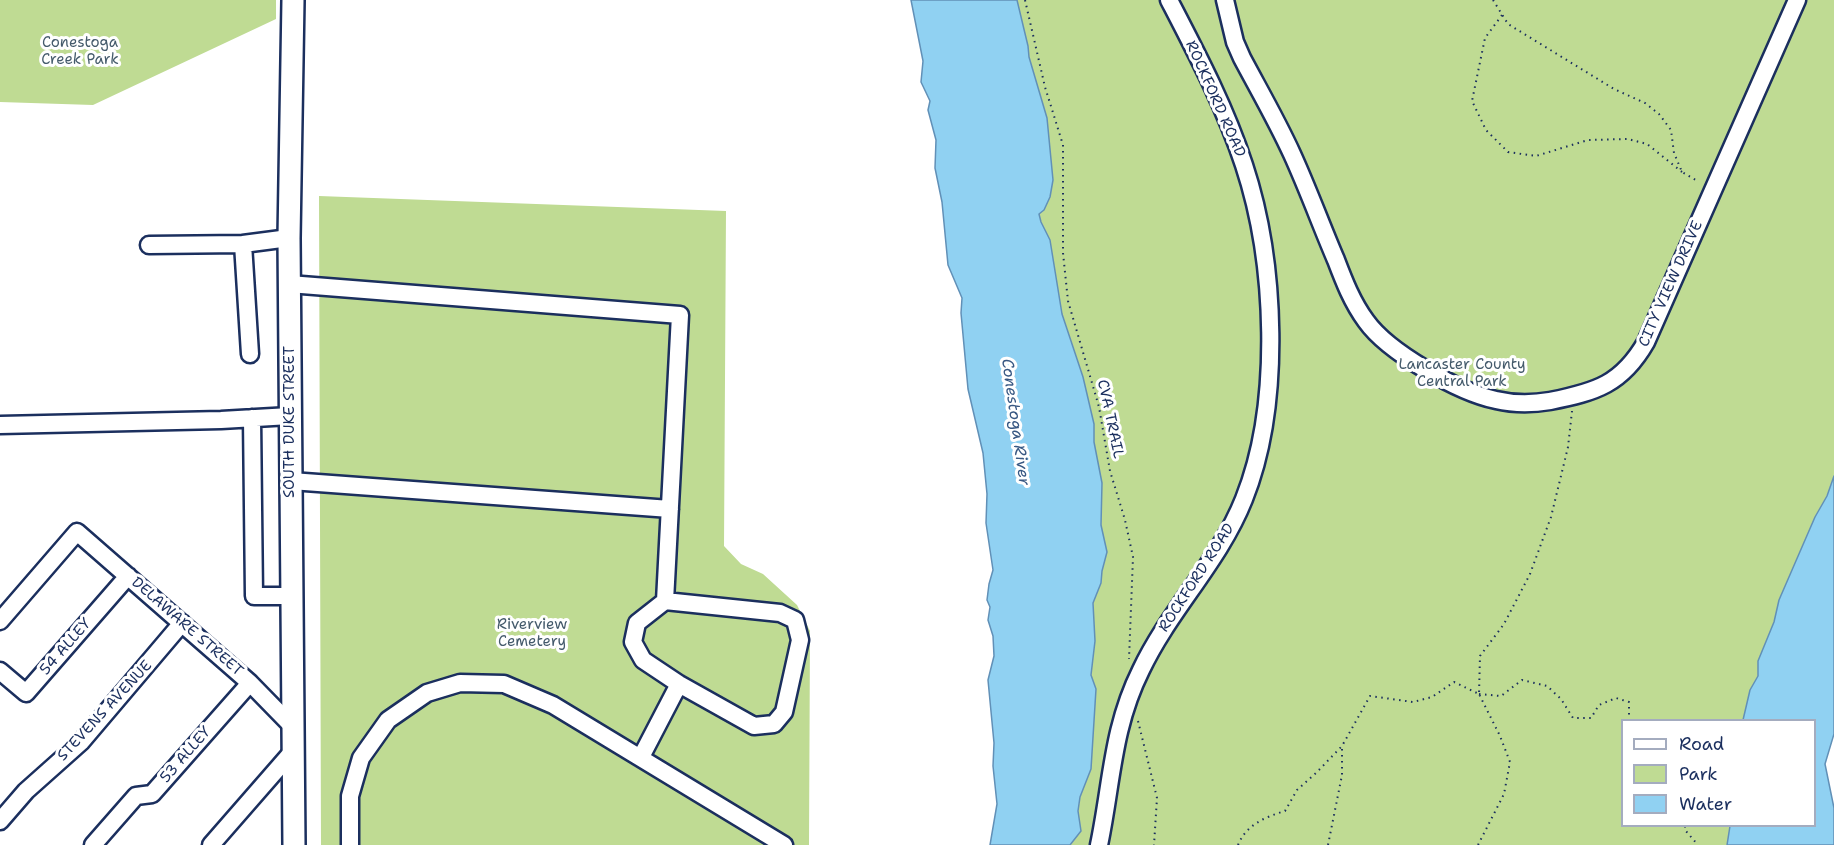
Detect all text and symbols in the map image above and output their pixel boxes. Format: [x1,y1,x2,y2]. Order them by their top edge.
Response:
park label: Conestoga Creek Park [41,34,119,69]
street label: ROCKFORD ROAD [1181,38,1249,160]
street label: CITY VIEW DRIVE [1635,218,1707,350]
street label: SOUTH DUKE STREET [281,346,299,498]
park label: Lancaster County Central Park [1398,356,1526,391]
water label: Conestoga River [997,357,1033,487]
street label: CVA TRAIL [1093,378,1127,460]
street label: ROCKFORD ROAD [1155,520,1239,636]
street label: DELAWARE STREET [128,574,246,680]
street label: 54 ALLEY [37,615,95,679]
park label: Riverview Cemetery [497,616,567,651]
street label: STEVENS AVENUE [54,657,156,765]
legend [1621,719,1816,827]
street label: 53 ALLEY [157,723,215,787]
text: Road [1679,732,1724,756]
text: Park [1679,762,1718,786]
text: Water [1679,792,1732,816]

